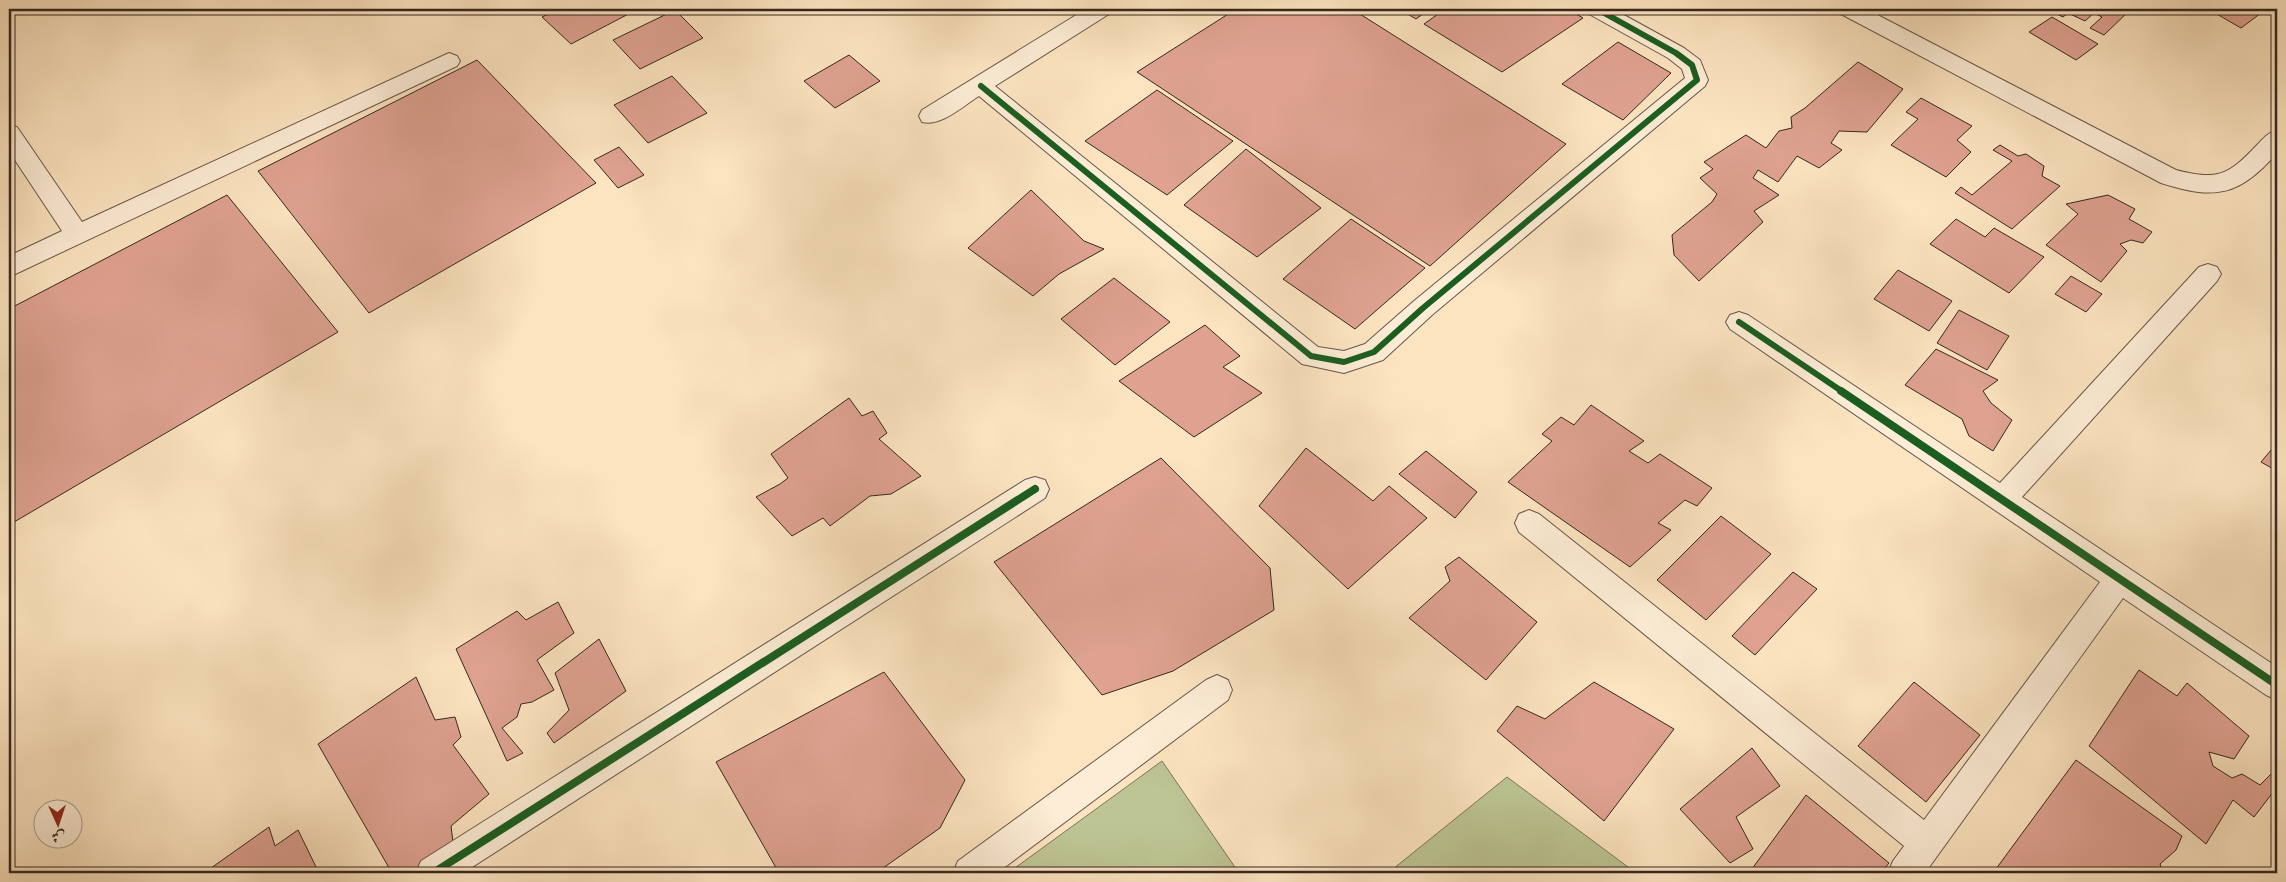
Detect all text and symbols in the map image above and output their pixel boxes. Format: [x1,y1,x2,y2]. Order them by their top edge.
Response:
north arrow [32,800,82,850]
text: ش [51,828,66,845]

